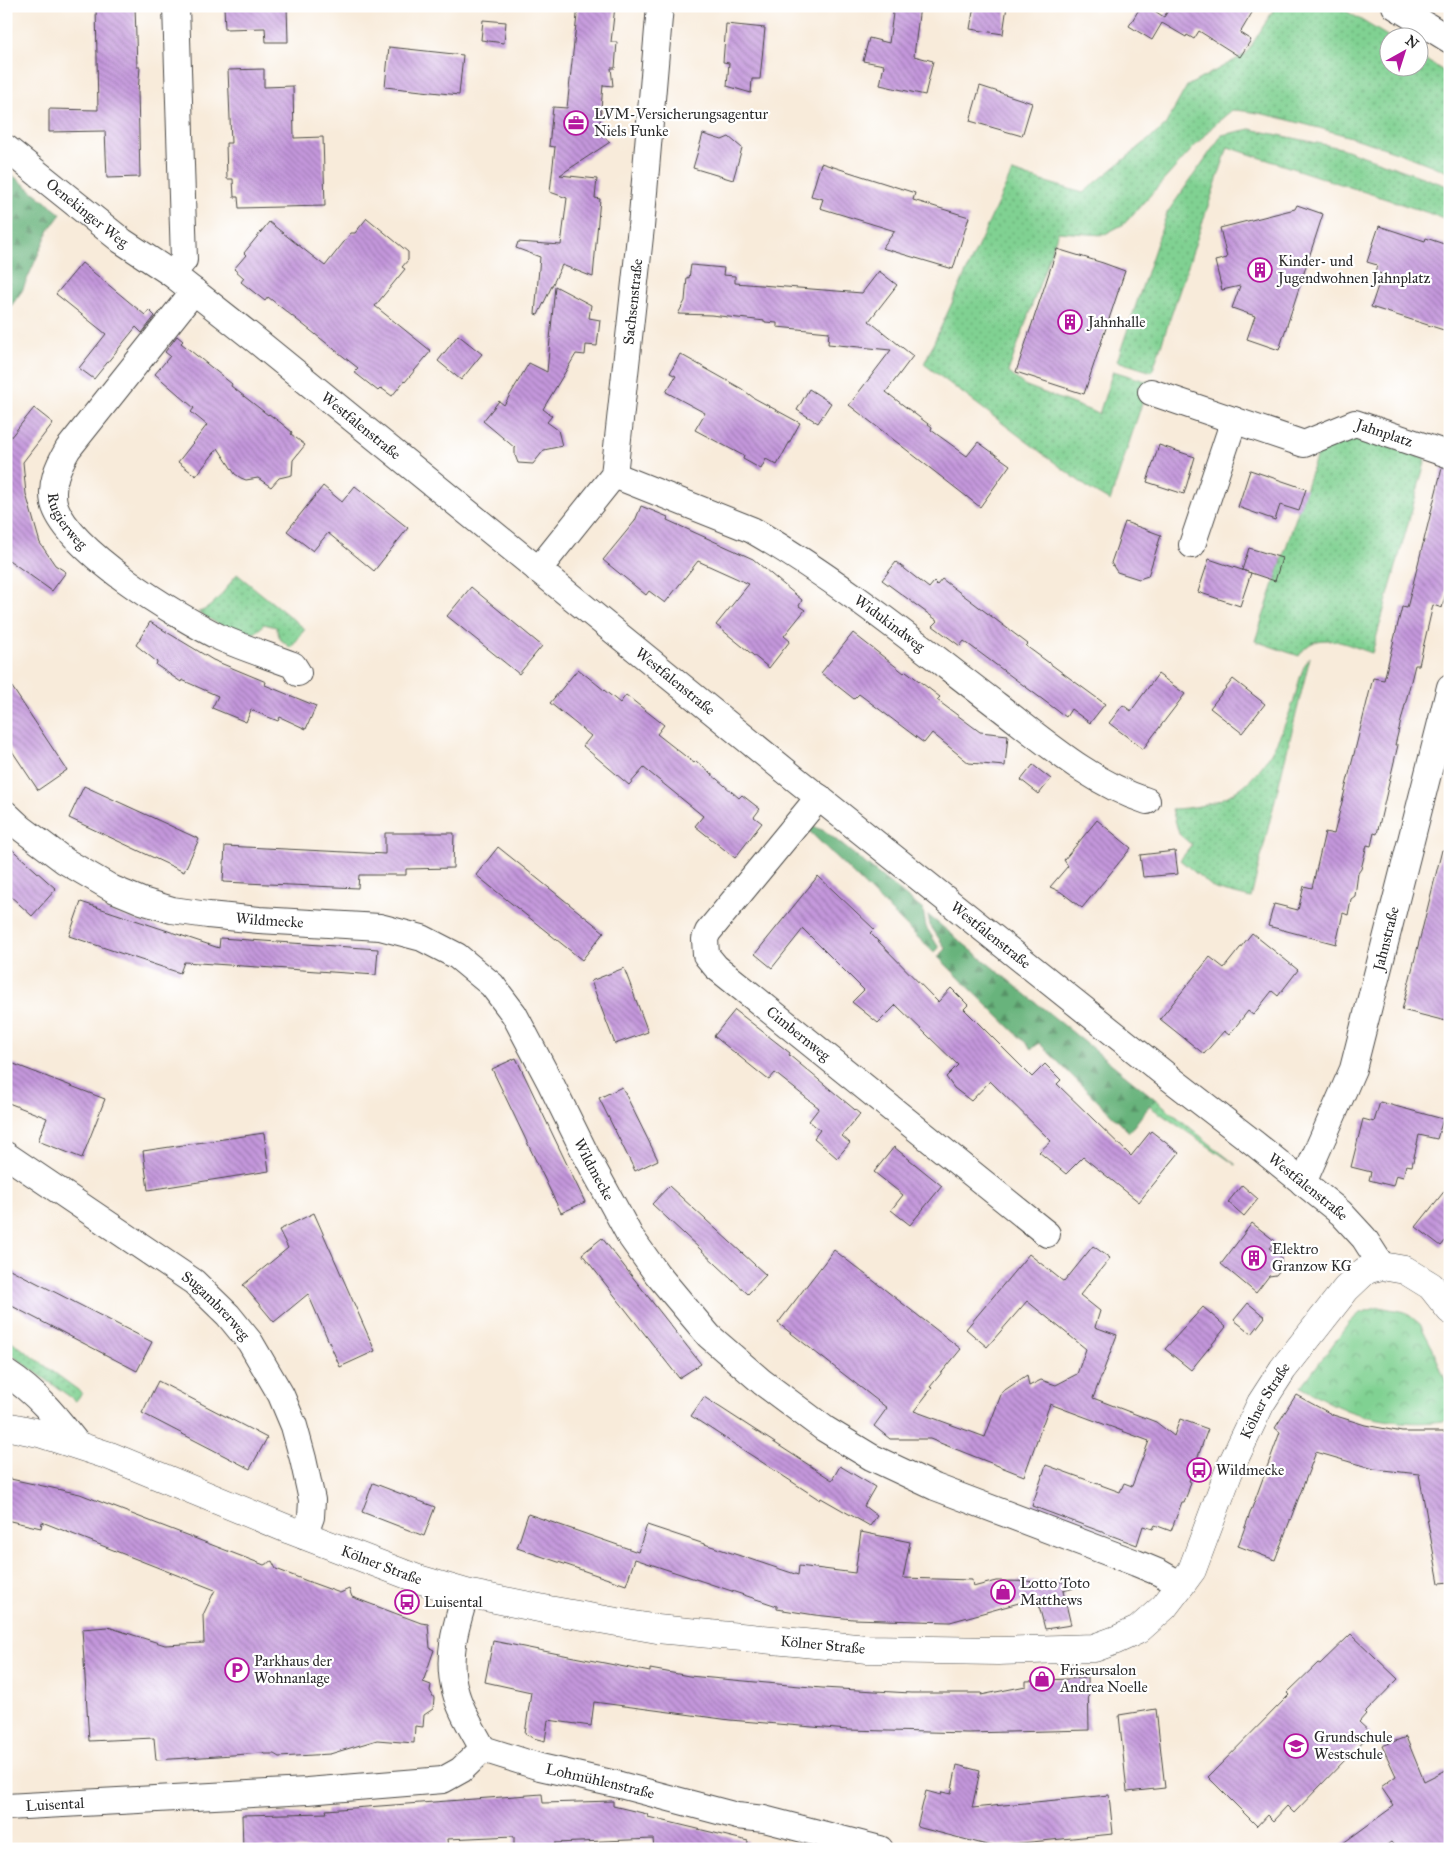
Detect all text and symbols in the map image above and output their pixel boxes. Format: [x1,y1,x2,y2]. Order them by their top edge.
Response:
north arrow [1378,28,1428,78]
text: N [1402,32,1422,53]
place label: LVM-Versicherungsagentur Niels Funke [594,105,769,140]
office icon: LVM-Versicherungsagentur Niels Funke [563,110,589,136]
street label: Oenekinger Weg [42,175,132,252]
place label: Kinder- und Jugendwohnen Jahnplatz [1276,252,1431,288]
building icon: Kinder- und Jugendwohnen Jahnplatz [1247,257,1273,283]
street label: Sachsenstraße [619,258,646,346]
building icon: Jahnhalle [1057,309,1083,335]
place label: Jahnhalle [1086,313,1145,332]
street label: Westfalenstraße [318,388,405,463]
street label: Jahnplatz [1352,414,1415,451]
street label: Rugierweg [44,492,92,554]
street label: Widukindweg [851,591,929,656]
street label: Westfalenstraße [632,644,719,719]
street label: Westfalenstraße [947,898,1034,972]
street label: Jahnstraße [1369,905,1403,975]
street label: Wildmecke [235,909,304,932]
street label: Cimbernweg [763,1002,835,1065]
street label: Wildmecke [570,1135,618,1204]
street label: Westfalenstraße [1265,1149,1352,1224]
place label: Elektro Granzow KG [1272,1240,1352,1275]
building icon: Elektro Granzow KG [1241,1245,1267,1271]
street label: Sugambrerweg [178,1267,254,1345]
street label: Kölner Straße [1236,1359,1294,1442]
bus stop icon: Wildmecke [1186,1457,1212,1483]
place label: Wildmecke [1216,1461,1284,1479]
street label: Kölner Straße [338,1541,424,1589]
place label: Lotto Toto Matthews [1020,1574,1090,1609]
shop icon: Lotto Toto Matthews [990,1579,1016,1605]
bus stop icon: Luisental [394,1589,420,1615]
place label: Luisental [424,1593,484,1611]
street label: Kölner Straße [780,1632,866,1658]
place label: Parkhaus der Wohnanlage [254,1652,332,1687]
parking icon: Parkhaus der Wohnanlage [224,1657,250,1683]
place label: Friseursalon Andrea Noelle [1059,1661,1148,1696]
shop icon: Friseursalon Andrea Noelle [1029,1666,1055,1692]
place label: Grundschule Westschule [1314,1728,1393,1763]
school or university icon: Grundschule Westschule [1283,1733,1309,1759]
street label: Lohmühlenstraße [544,1760,656,1803]
street label: Luisental [25,1794,86,1815]

